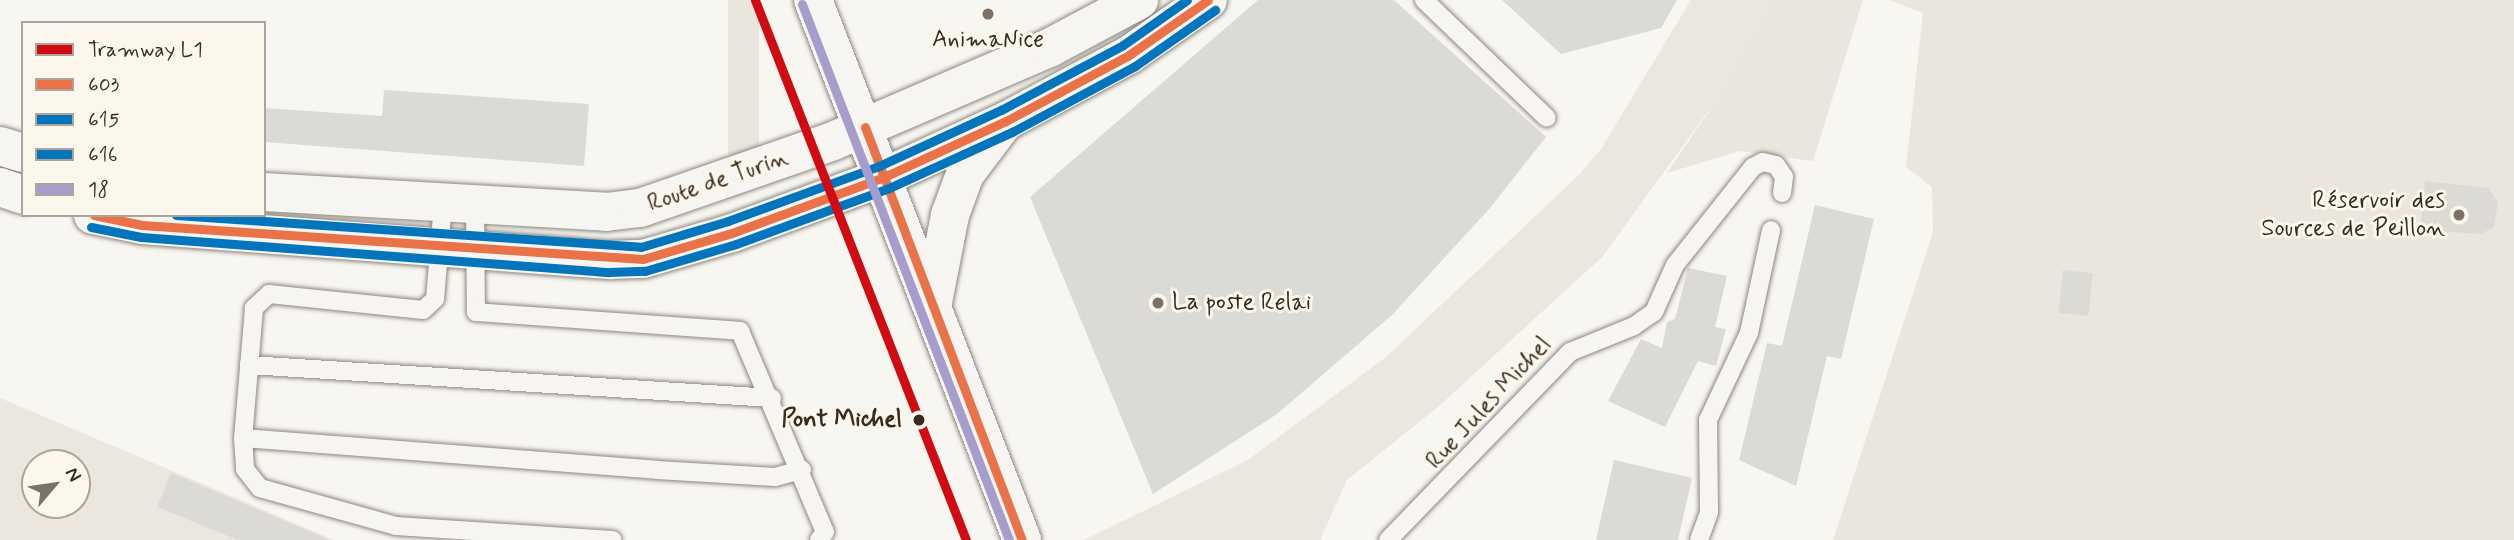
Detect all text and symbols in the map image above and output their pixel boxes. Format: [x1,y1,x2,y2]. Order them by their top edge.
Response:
marker: AnimaNice [980,6,996,22]
legend [21,21,266,217]
place label: AnimaNice [932,26,1044,54]
text: Tramway L1 [88,36,203,64]
text: 603 [88,71,119,99]
text: 615 [88,106,119,134]
text: 616 [88,141,118,169]
street label: Route de Turin [645,144,791,218]
text: 18 [88,176,109,204]
place label: Réservoir des Sources de Peillon [2264,187,2445,243]
marker: Réservoir des Sources de Peillon [2451,207,2467,223]
place label: La poste Relai [1172,289,1309,317]
marker: La poste Relai [1150,295,1166,311]
street label: Rue Jules Michel [1421,332,1557,474]
place label: Pont Michel [781,406,902,434]
marker: Pont Michel [908,409,930,431]
north arrow [21,449,91,519]
text: N [59,463,87,486]

